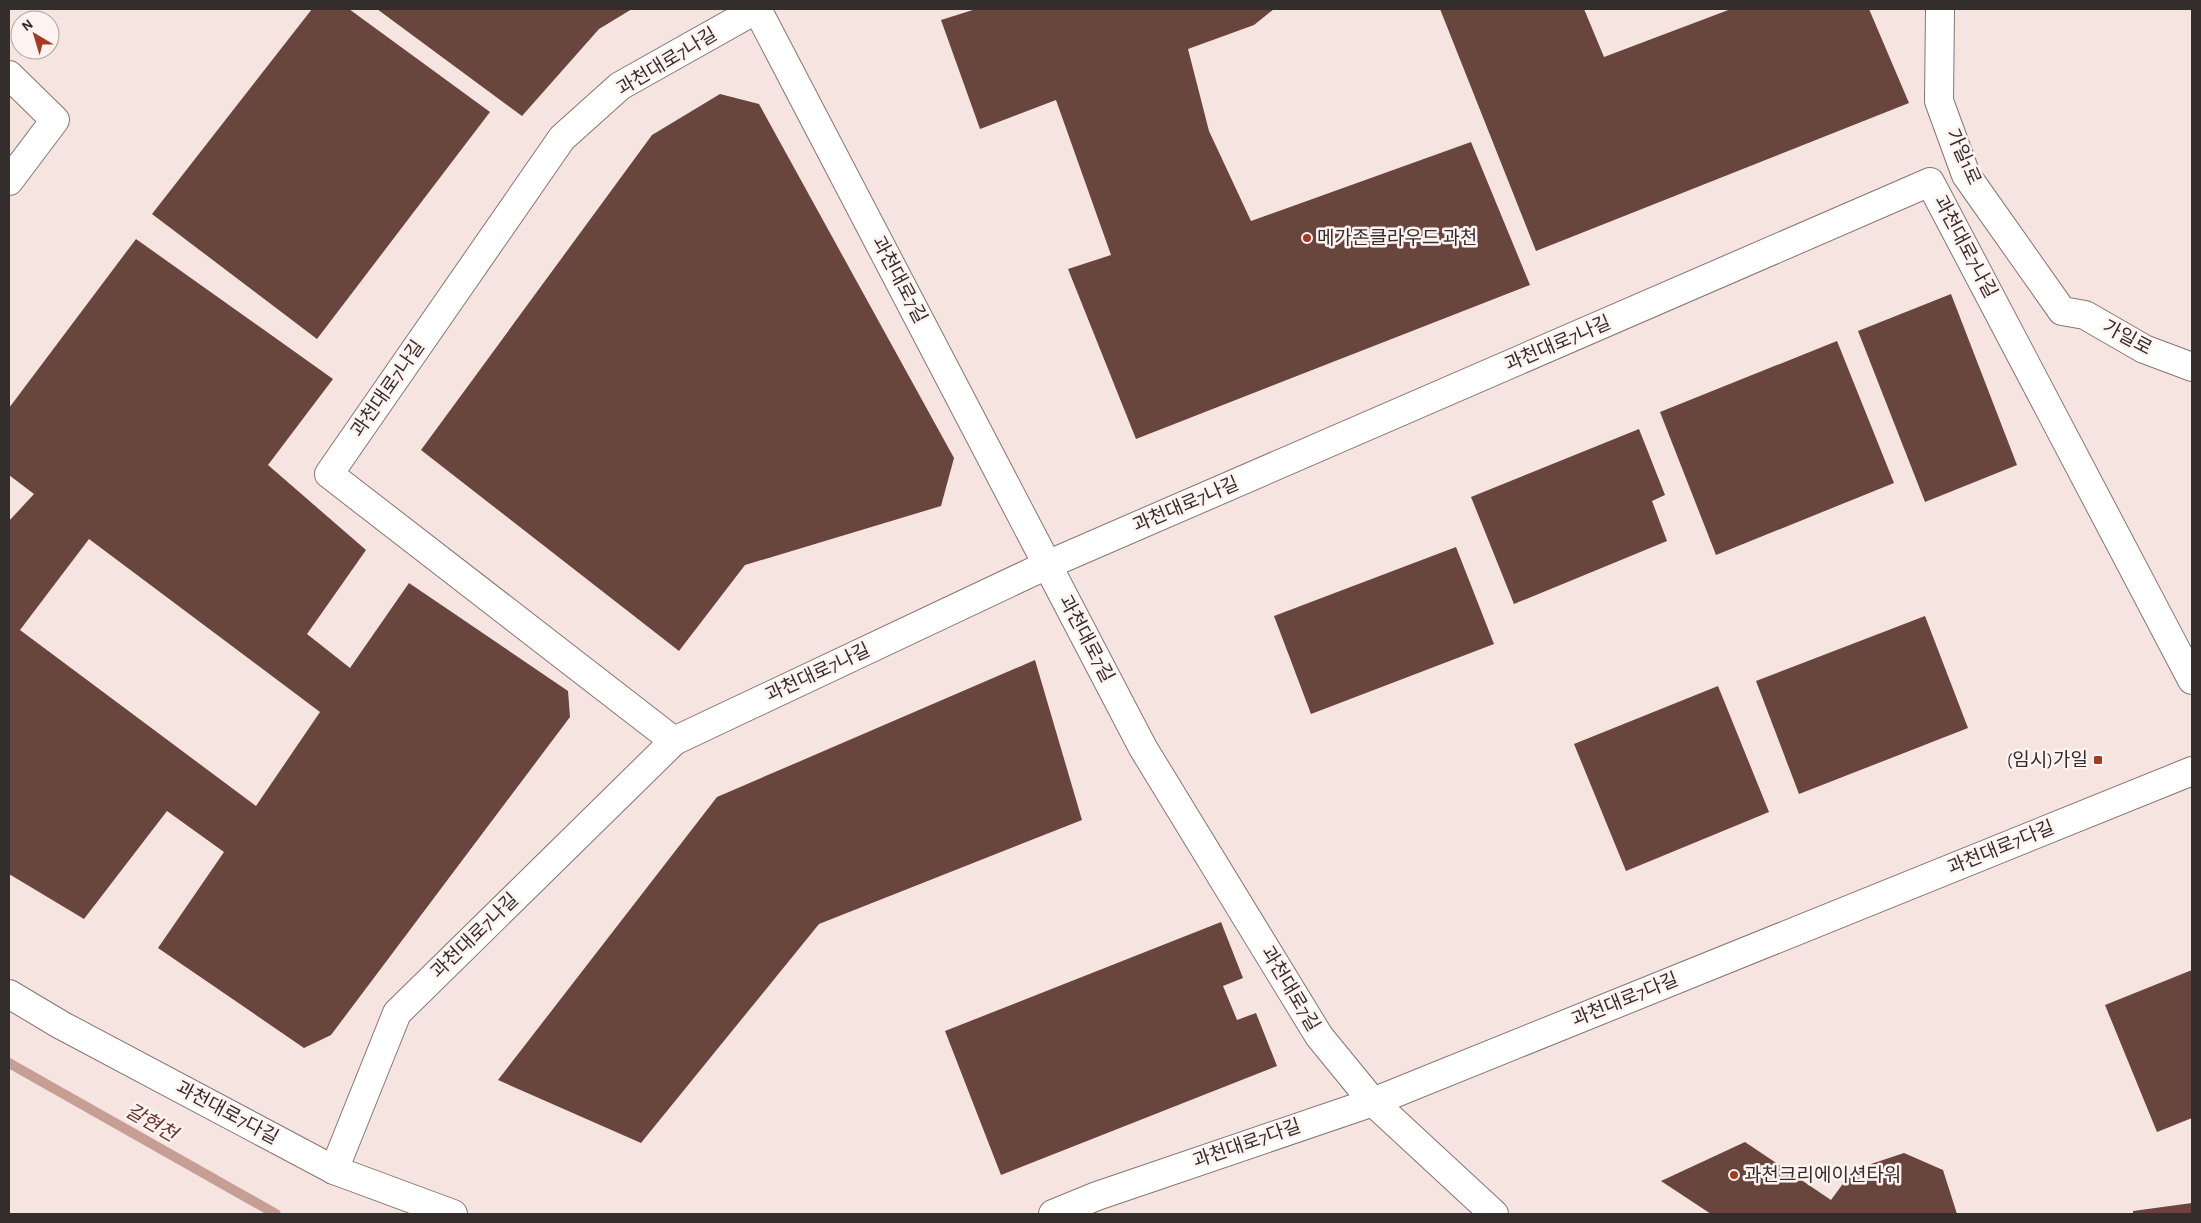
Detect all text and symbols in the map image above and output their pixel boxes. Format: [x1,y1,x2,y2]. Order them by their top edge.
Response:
north arrow [10,10,60,60]
text: N [19,17,36,34]
street label: 과천대로7나길 [613,24,720,99]
street label: 가일1로 [1942,126,1985,188]
street label: 과천대로7나길 [1930,192,2001,301]
place label: 메가존클라우드 과천 [1317,228,1477,248]
marker: 메가존클라우드 과천 [1301,232,1313,244]
street label: 과천대로7길 [868,233,931,327]
street label: 과천대로7나길 [1502,312,1614,375]
street label: 가일로 [2099,316,2155,359]
street label: 과천대로7나길 [347,337,428,441]
street label: 과천대로7나길 [1130,473,1242,536]
street label: 과천대로7길 [1055,592,1118,686]
street label: 과천대로7나길 [762,640,873,705]
place label: (임시)가일 [2007,750,2088,770]
marker: (임시)가일 [2092,754,2104,766]
street label: 과천대로7다길 [1945,817,2057,878]
street label: 과천대로7나길 [427,889,522,982]
street label: 과천대로7길 [1257,943,1324,1035]
street label: 과천대로7다길 [1569,969,1681,1030]
street label: 과천대로7다길 [173,1077,282,1148]
water label: 갈현천 [122,1100,183,1147]
street label: 과천대로7다길 [1190,1116,1303,1171]
place label: 과천크리에이션타워 [1744,1165,1901,1185]
marker: 과천크리에이션타워 [1728,1169,1740,1181]

